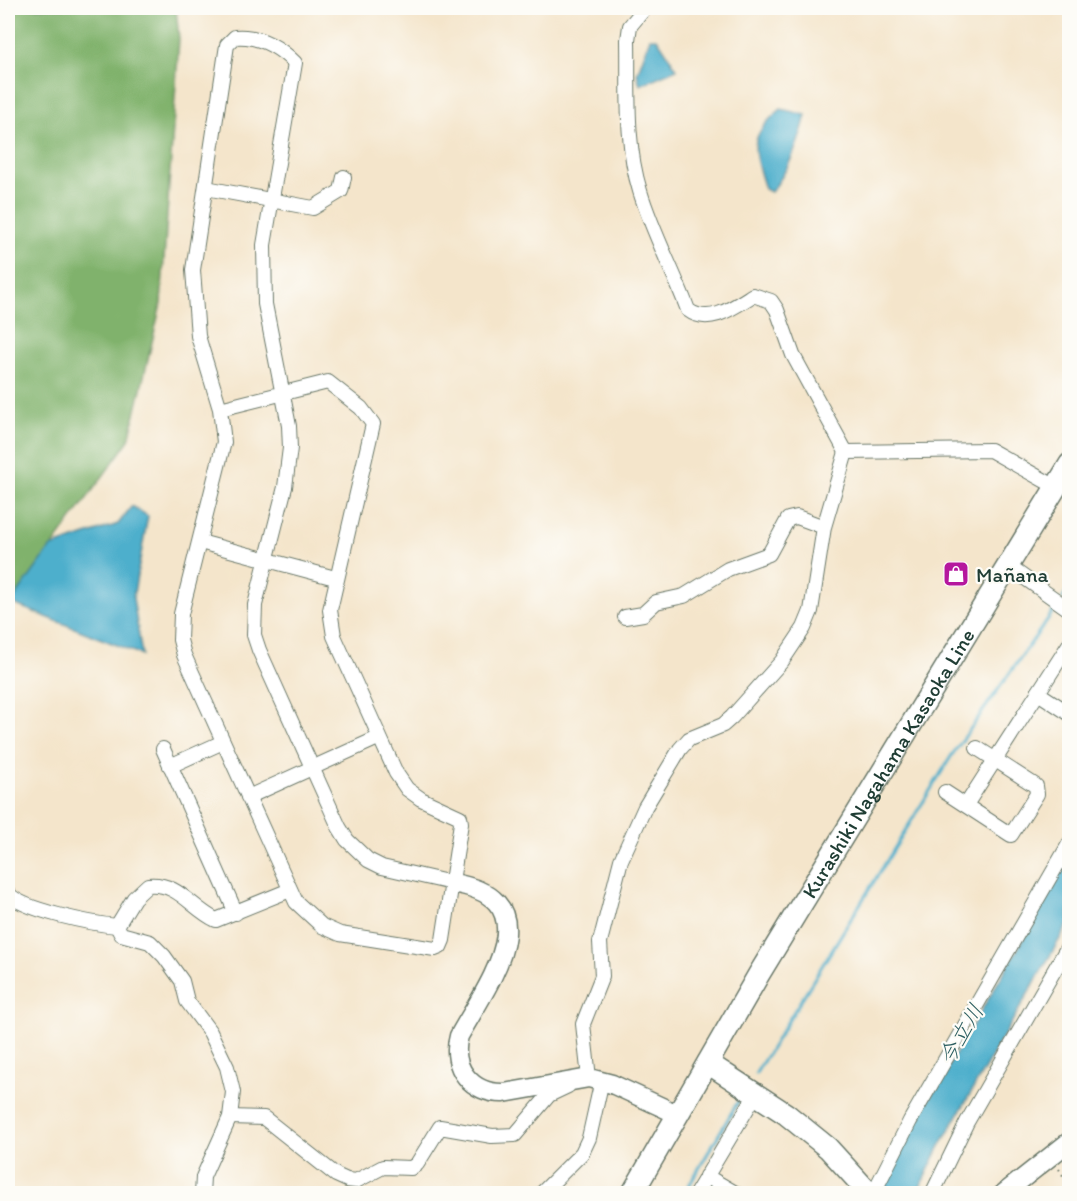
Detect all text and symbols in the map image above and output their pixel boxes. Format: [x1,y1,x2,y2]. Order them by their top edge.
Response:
shop icon: Mañana [941,559,971,589]
place label: Mañana [976,562,1049,587]
street label: Kurashiki Nagahama Kasaoka Line [796,624,979,902]
water label: 今立川 [932,999,990,1069]

